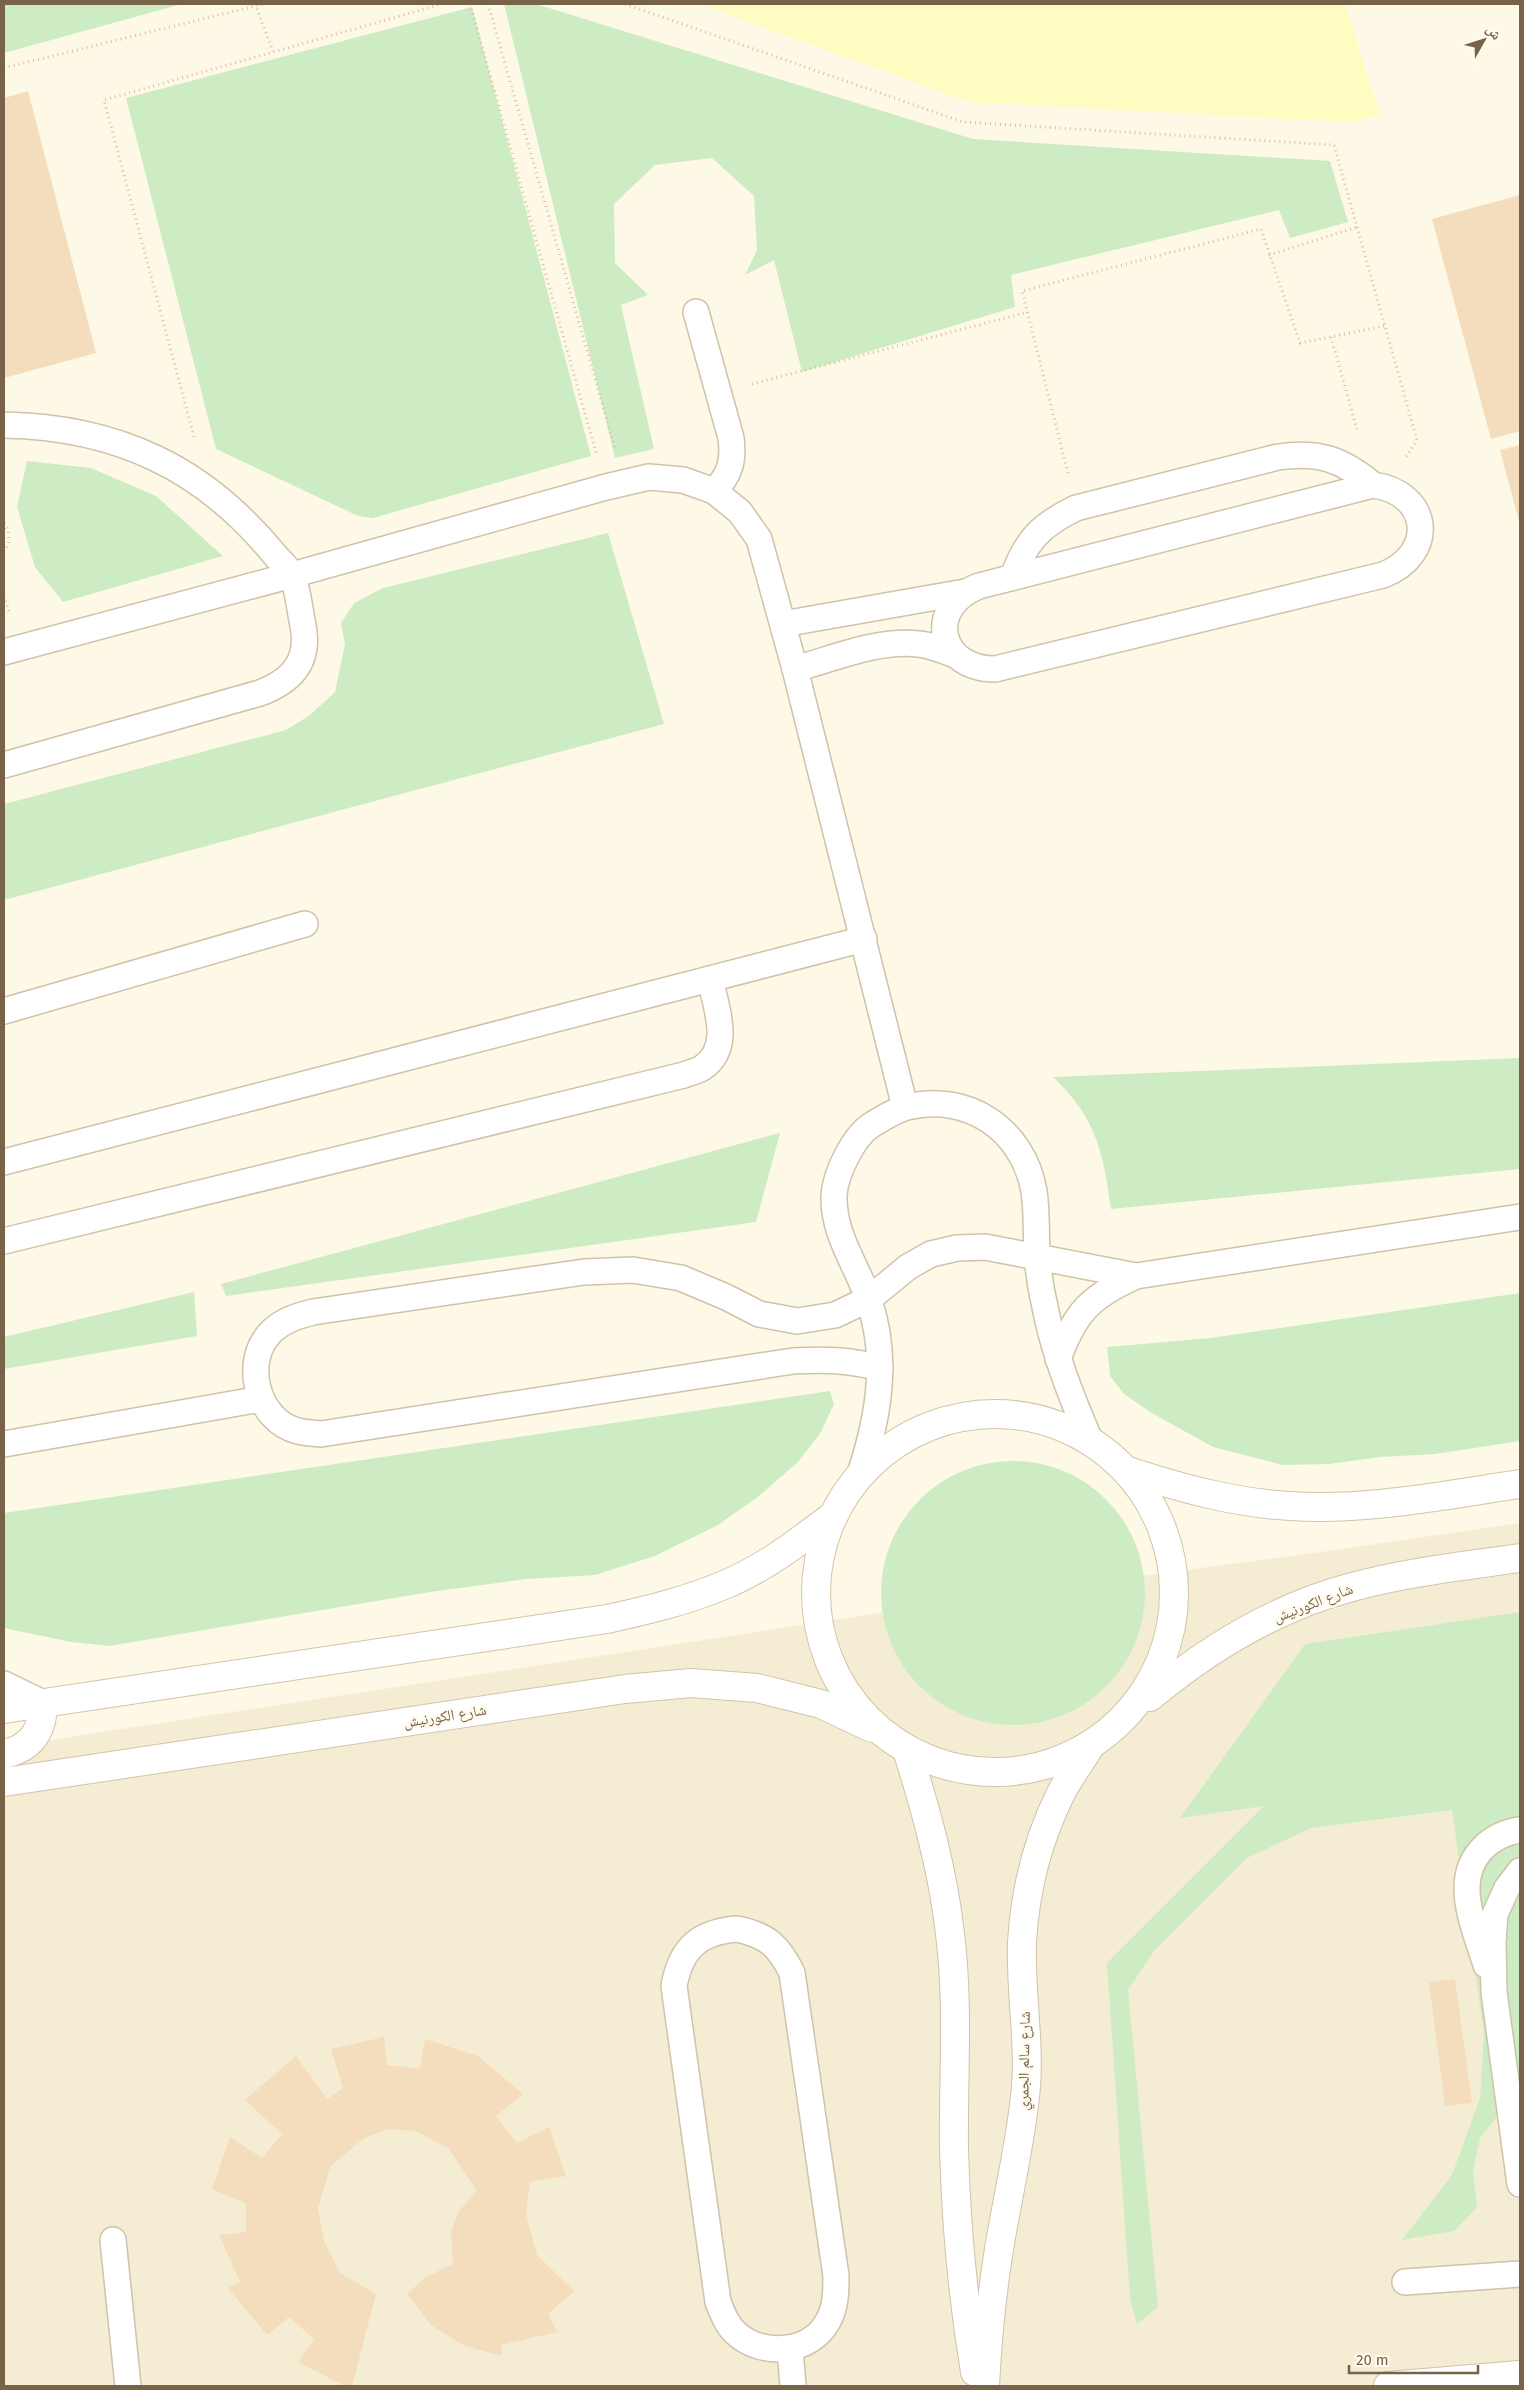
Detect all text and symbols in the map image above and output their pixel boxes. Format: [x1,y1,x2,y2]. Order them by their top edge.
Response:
north arrow [1459,15,1509,65]
text: ش [1482,21,1505,43]
street label: شارع الكورنيش [1271,1580,1356,1627]
street label: شارع الكورنيش [402,1701,488,1732]
street label: شارع سالم الجمري [1014,2011,1037,2111]
scale bar [1349,2342,1478,2374]
text: 20 m [1356,2351,1389,2369]

